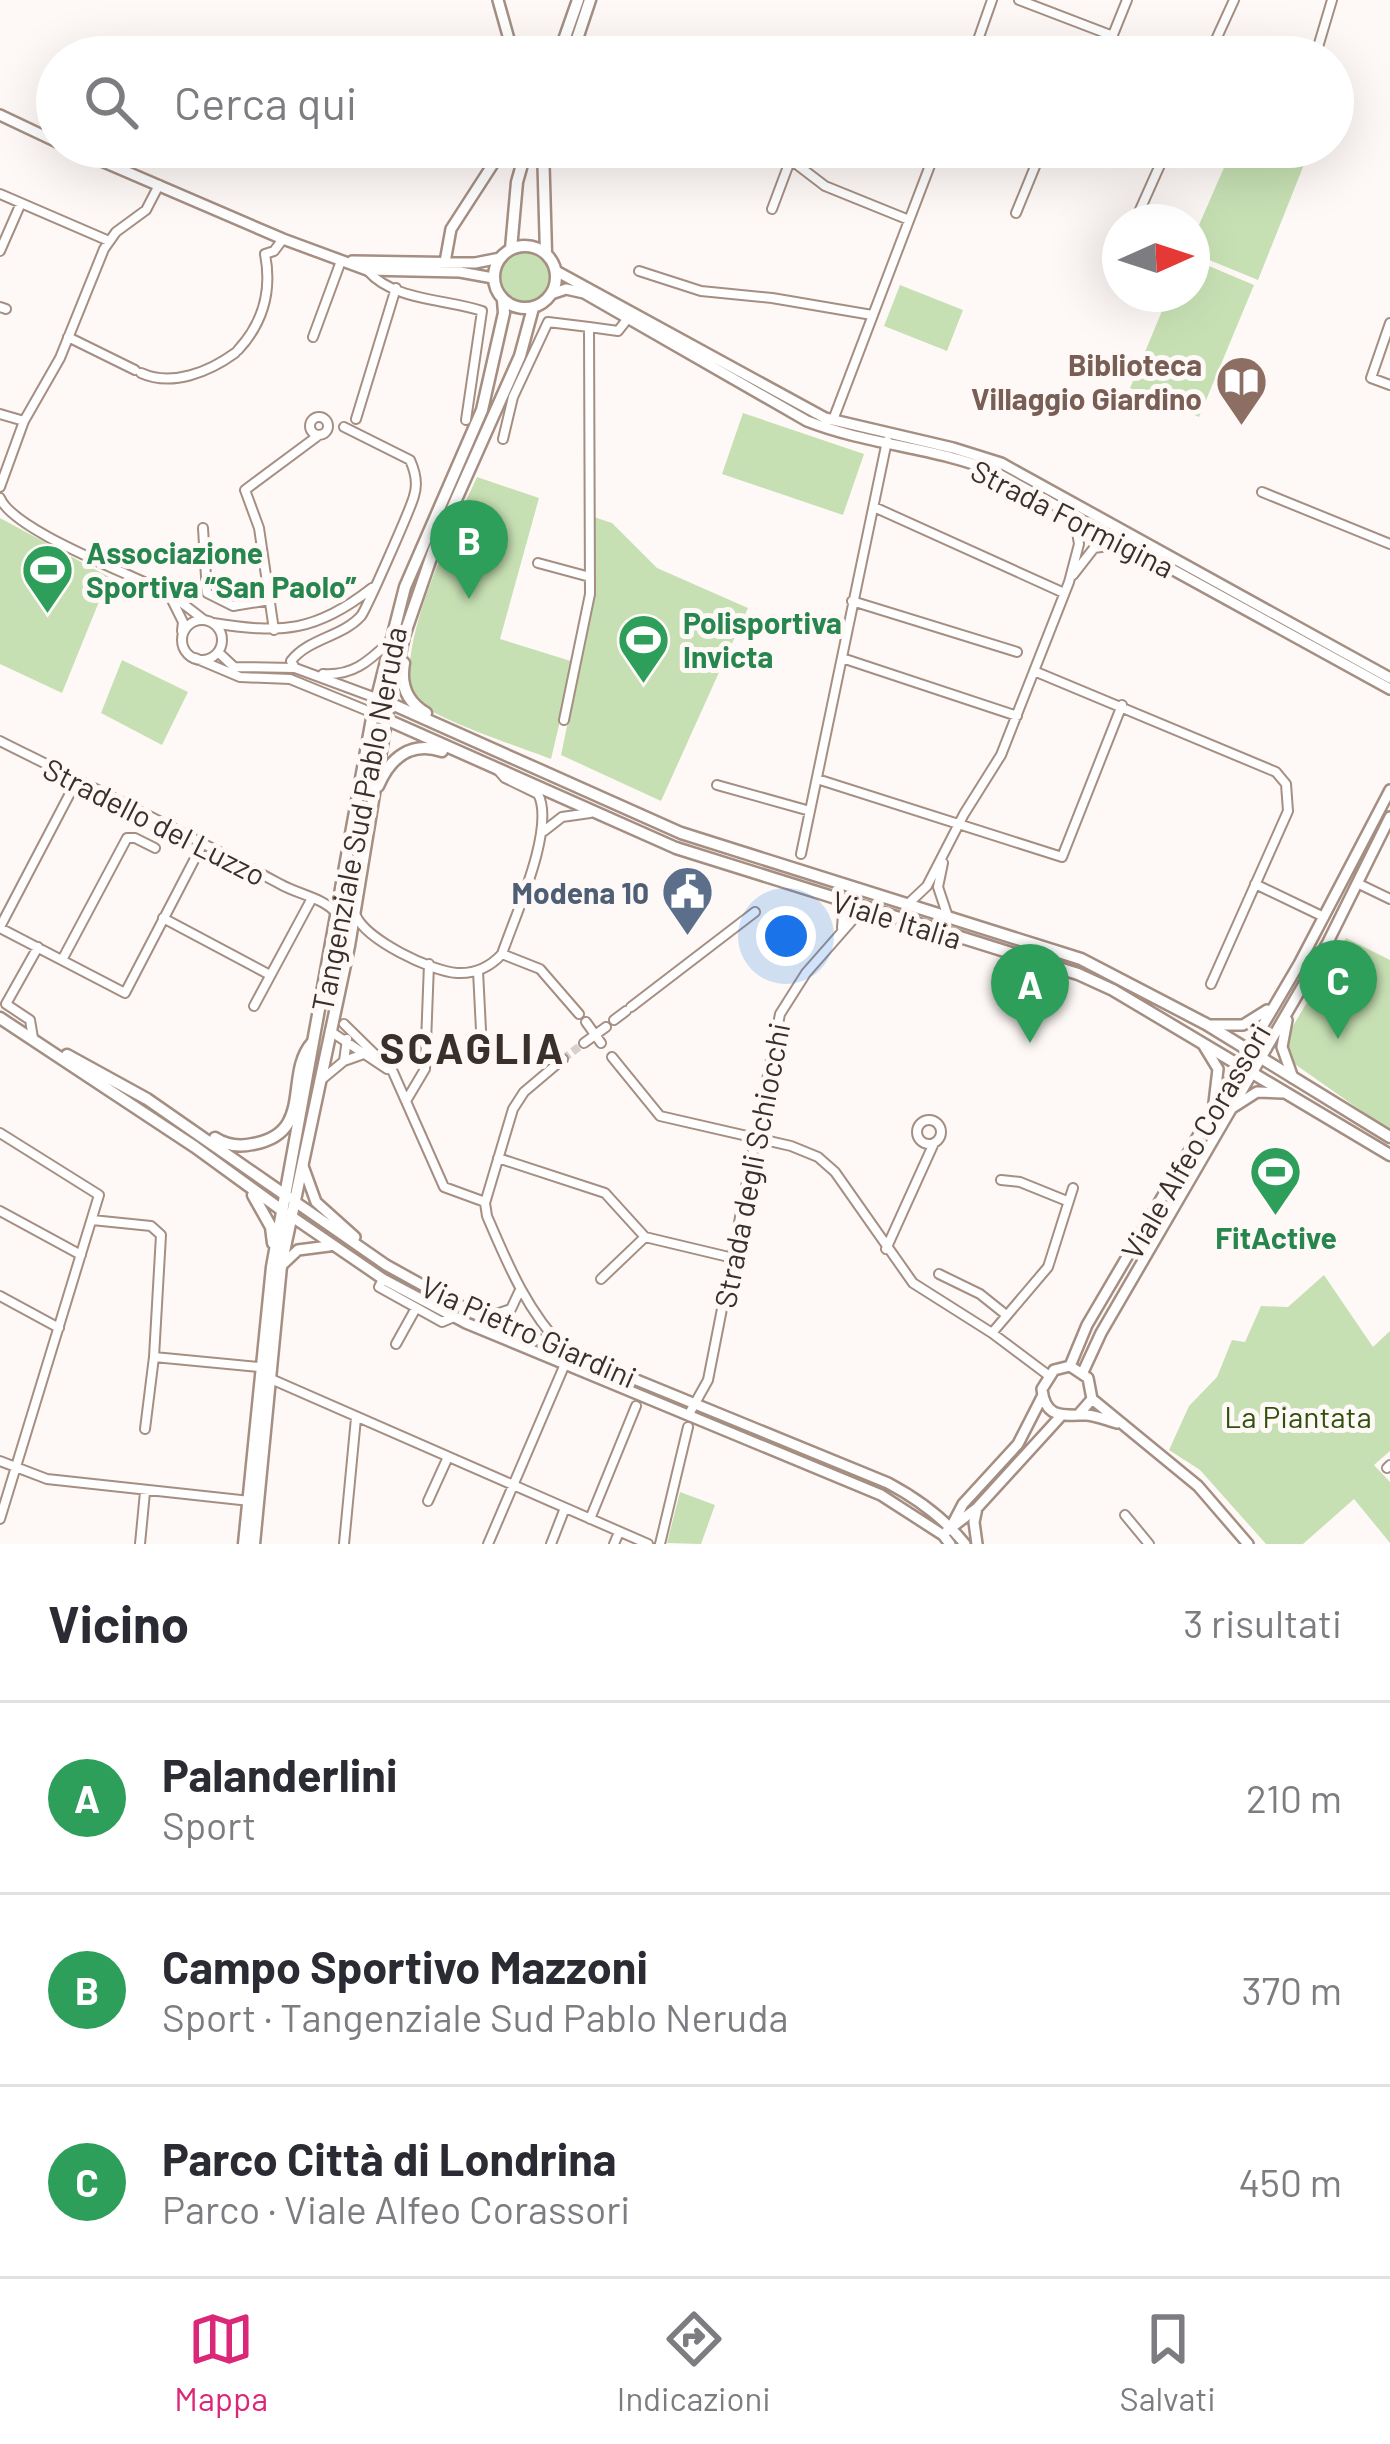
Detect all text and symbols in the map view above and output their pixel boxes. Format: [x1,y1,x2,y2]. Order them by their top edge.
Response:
search box [36,36,1354,168]
icon: search [78,69,144,135]
text: Cerca qui [174,75,357,129]
north arrow [1102,204,1210,312]
place label: Biblioteca Villaggio Giardino [971,346,1202,416]
library icon: Biblioteca Villaggio Giardino [1213,353,1269,427]
street label: Strada Formigina [965,451,1181,585]
pin: B [430,500,508,599]
place label: Associazione Sportiva “San Paolo” [86,534,356,604]
sports icon: Associazione Sportiva “San Paolo” [19,541,75,615]
place label: Polisportiva Invicta [683,604,842,674]
sports icon: Polisportiva Invicta [616,611,672,685]
street label: Tangenziale Sud Pablo Neruda [303,624,413,1014]
street label: Stradello del Luzzo [38,749,272,893]
public building icon: Modena 10 [660,864,716,938]
place label: Modena 10 [512,874,649,910]
street label: Viale Italia [828,882,966,956]
your location [756,906,816,966]
pin: C [1299,940,1377,1039]
pin: A [991,944,1069,1043]
street label: Viale Alfeo Corassori [1113,1017,1277,1265]
street label: Strada degli Schiocchi [706,1019,796,1311]
district label: SCAGLIA [379,1022,567,1072]
sports icon: FitActive [1248,1144,1304,1218]
place label: FitActive [1215,1219,1337,1255]
street label: Via Pietro Giardini [416,1267,642,1395]
park label: La Piantata [1224,1398,1372,1434]
text: Vicino [48,1592,189,1653]
text: 3 risultati [1183,1599,1342,1646]
text: Palanderlini [162,1747,397,1801]
text: A [74,1774,100,1821]
text: 210 m [1246,1774,1342,1821]
text: Sport [162,1801,256,1848]
text: Campo Sportivo Mazzoni [162,1939,648,1993]
text: B [75,1966,99,2013]
text: 370 m [1241,1966,1342,2013]
text: Sport · Tangenziale Sud Pablo Neruda [162,1993,789,2040]
text: Parco Città di Londrina [162,2131,617,2185]
text: C [75,2158,99,2205]
text: 450 m [1238,2158,1342,2205]
text: Parco · Viale Alfeo Corassori [162,2185,630,2232]
tab: Mappa [174,2306,268,2418]
tab: Indicazioni [617,2306,771,2418]
tab: Salvati [1119,2306,1216,2418]

